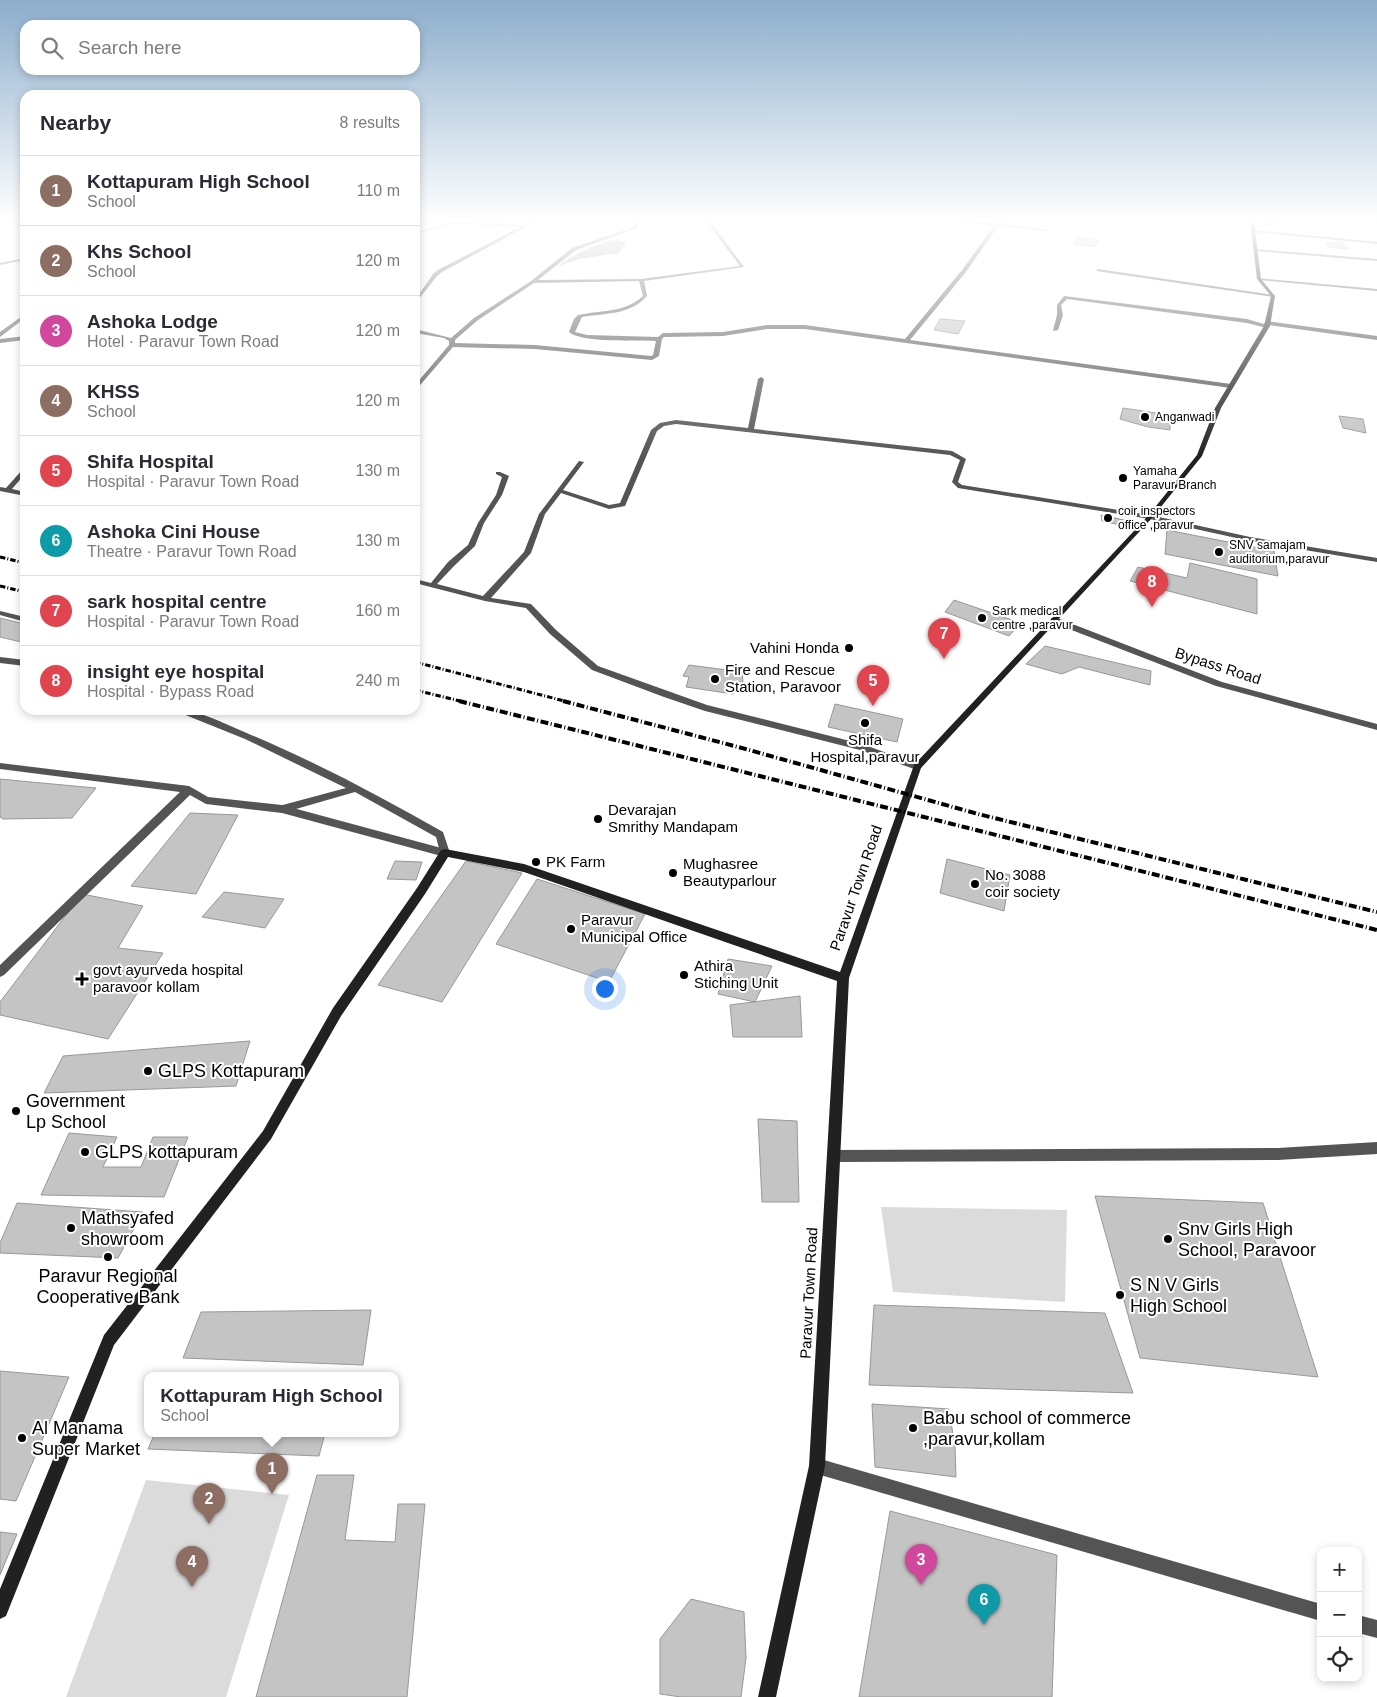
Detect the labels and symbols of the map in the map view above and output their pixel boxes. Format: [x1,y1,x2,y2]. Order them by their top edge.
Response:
place label: Anganwadi [1155,410,1214,424]
marker: Anganwadi [1139,411,1151,423]
place label: Yamaha Paravur Branch [1133,464,1216,492]
marker: Yamaha Paravur Branch [1117,472,1129,484]
place label: coir inspectors office ,paravur [1118,504,1195,532]
marker: coir inspectors office ,paravur [1102,512,1114,524]
place label: SNV samajam auditorium,paravur [1229,538,1329,566]
marker: SNV samajam auditorium,paravur [1213,546,1225,558]
pin: 8 [1136,566,1168,607]
place label: Sark medical centre ,paravur [992,604,1073,632]
marker: Sark medical centre ,paravur [976,612,988,624]
pin: 7 [928,618,960,659]
place label: Vahini Honda [750,639,840,656]
marker: Vahini Honda [843,642,855,654]
street label: Bypass Road [1173,644,1263,687]
place label: Fire and Rescue Station, Paravoor [725,661,841,695]
pin: 5 [857,665,889,706]
marker: Fire and Rescue Station, Paravoor [709,673,721,685]
marker: Shifa Hospital,paravur [859,717,871,729]
place label: Shifa Hospital,paravur [810,731,920,765]
place label: Devarajan Smrithy Mandapam [608,801,738,835]
marker: Devarajan Smrithy Mandapam [592,813,604,825]
street label: Paravur Town Road [826,823,885,953]
place label: PK Farm [546,853,605,870]
place label: Mughasree Beautyparlour [683,855,776,889]
marker: PK Farm [530,856,542,868]
place label: No. 3088 coir society [985,866,1061,900]
marker: Mughasree Beautyparlour [667,867,679,879]
marker: No. 3088 coir society [969,878,981,890]
place label: Paravur Municipal Office [581,911,687,945]
marker: Paravur Municipal Office [565,923,577,935]
place label: Athira Stiching Unit [694,957,779,991]
place label: govt ayurveda hospital paravoor kollam [93,961,243,995]
marker: Athira Stiching Unit [678,969,690,981]
marker: govt ayurveda hospital paravoor kollam [75,972,89,986]
your location [592,976,618,1002]
place label: GLPS Kottapuram [158,1061,304,1081]
marker: GLPS Kottapuram [142,1065,154,1077]
place label: Government Lp School [26,1091,125,1132]
marker: Government Lp School [10,1105,22,1117]
place label: GLPS kottapuram [95,1142,238,1162]
marker: GLPS kottapuram [79,1146,91,1158]
place label: Mathsyafed showroom [81,1208,174,1249]
place label: Snv Girls High School, Paravoor [1178,1219,1316,1260]
marker: Mathsyafed showroom [65,1222,77,1234]
street label: Paravur Town Road [797,1227,820,1359]
marker: Snv Girls High School, Paravoor [1162,1233,1174,1245]
marker: Paravur Regional Cooperative Bank [102,1251,114,1263]
place label: Paravur Regional Cooperative Bank [36,1266,181,1307]
place label: S N V Girls High School [1130,1275,1227,1316]
marker: S N V Girls High School [1114,1289,1126,1301]
place label: Babu school of commerce ,paravur,kollam [923,1408,1131,1449]
place label: Al Manama Super Market [32,1418,140,1459]
marker: Babu school of commerce ,paravur,kollam [907,1422,919,1434]
marker: Al Manama Super Market [16,1432,28,1444]
pin: 1 [256,1453,288,1494]
pin: 2 [193,1483,225,1524]
pin: 3 [905,1544,937,1585]
pin: 4 [176,1546,208,1587]
pin: 6 [968,1584,1000,1625]

